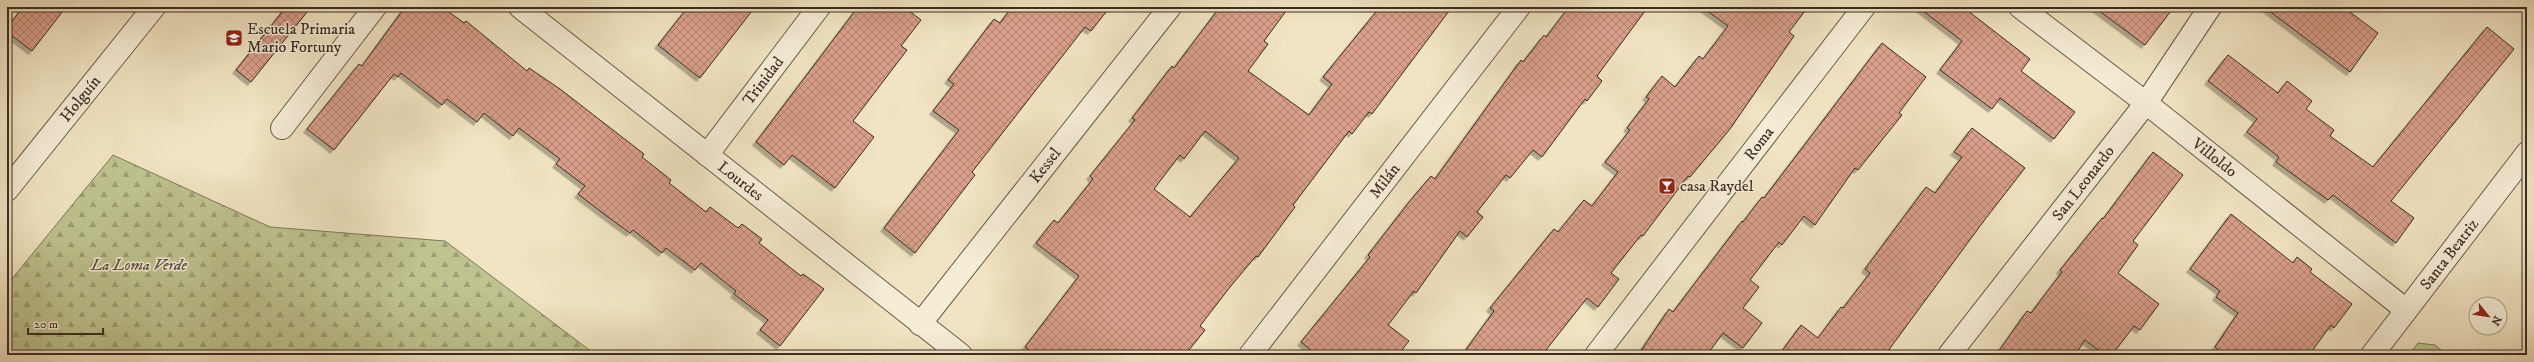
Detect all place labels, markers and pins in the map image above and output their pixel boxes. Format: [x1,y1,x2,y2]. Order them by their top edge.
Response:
place label: Escuela Primaria Mario Fortuny [247,19,355,57]
school or university icon: Escuela Primaria Mario Fortuny [224,28,244,48]
bar icon: casa Raydel [1657,176,1677,196]
place label: casa Raydel [1680,176,1754,196]

